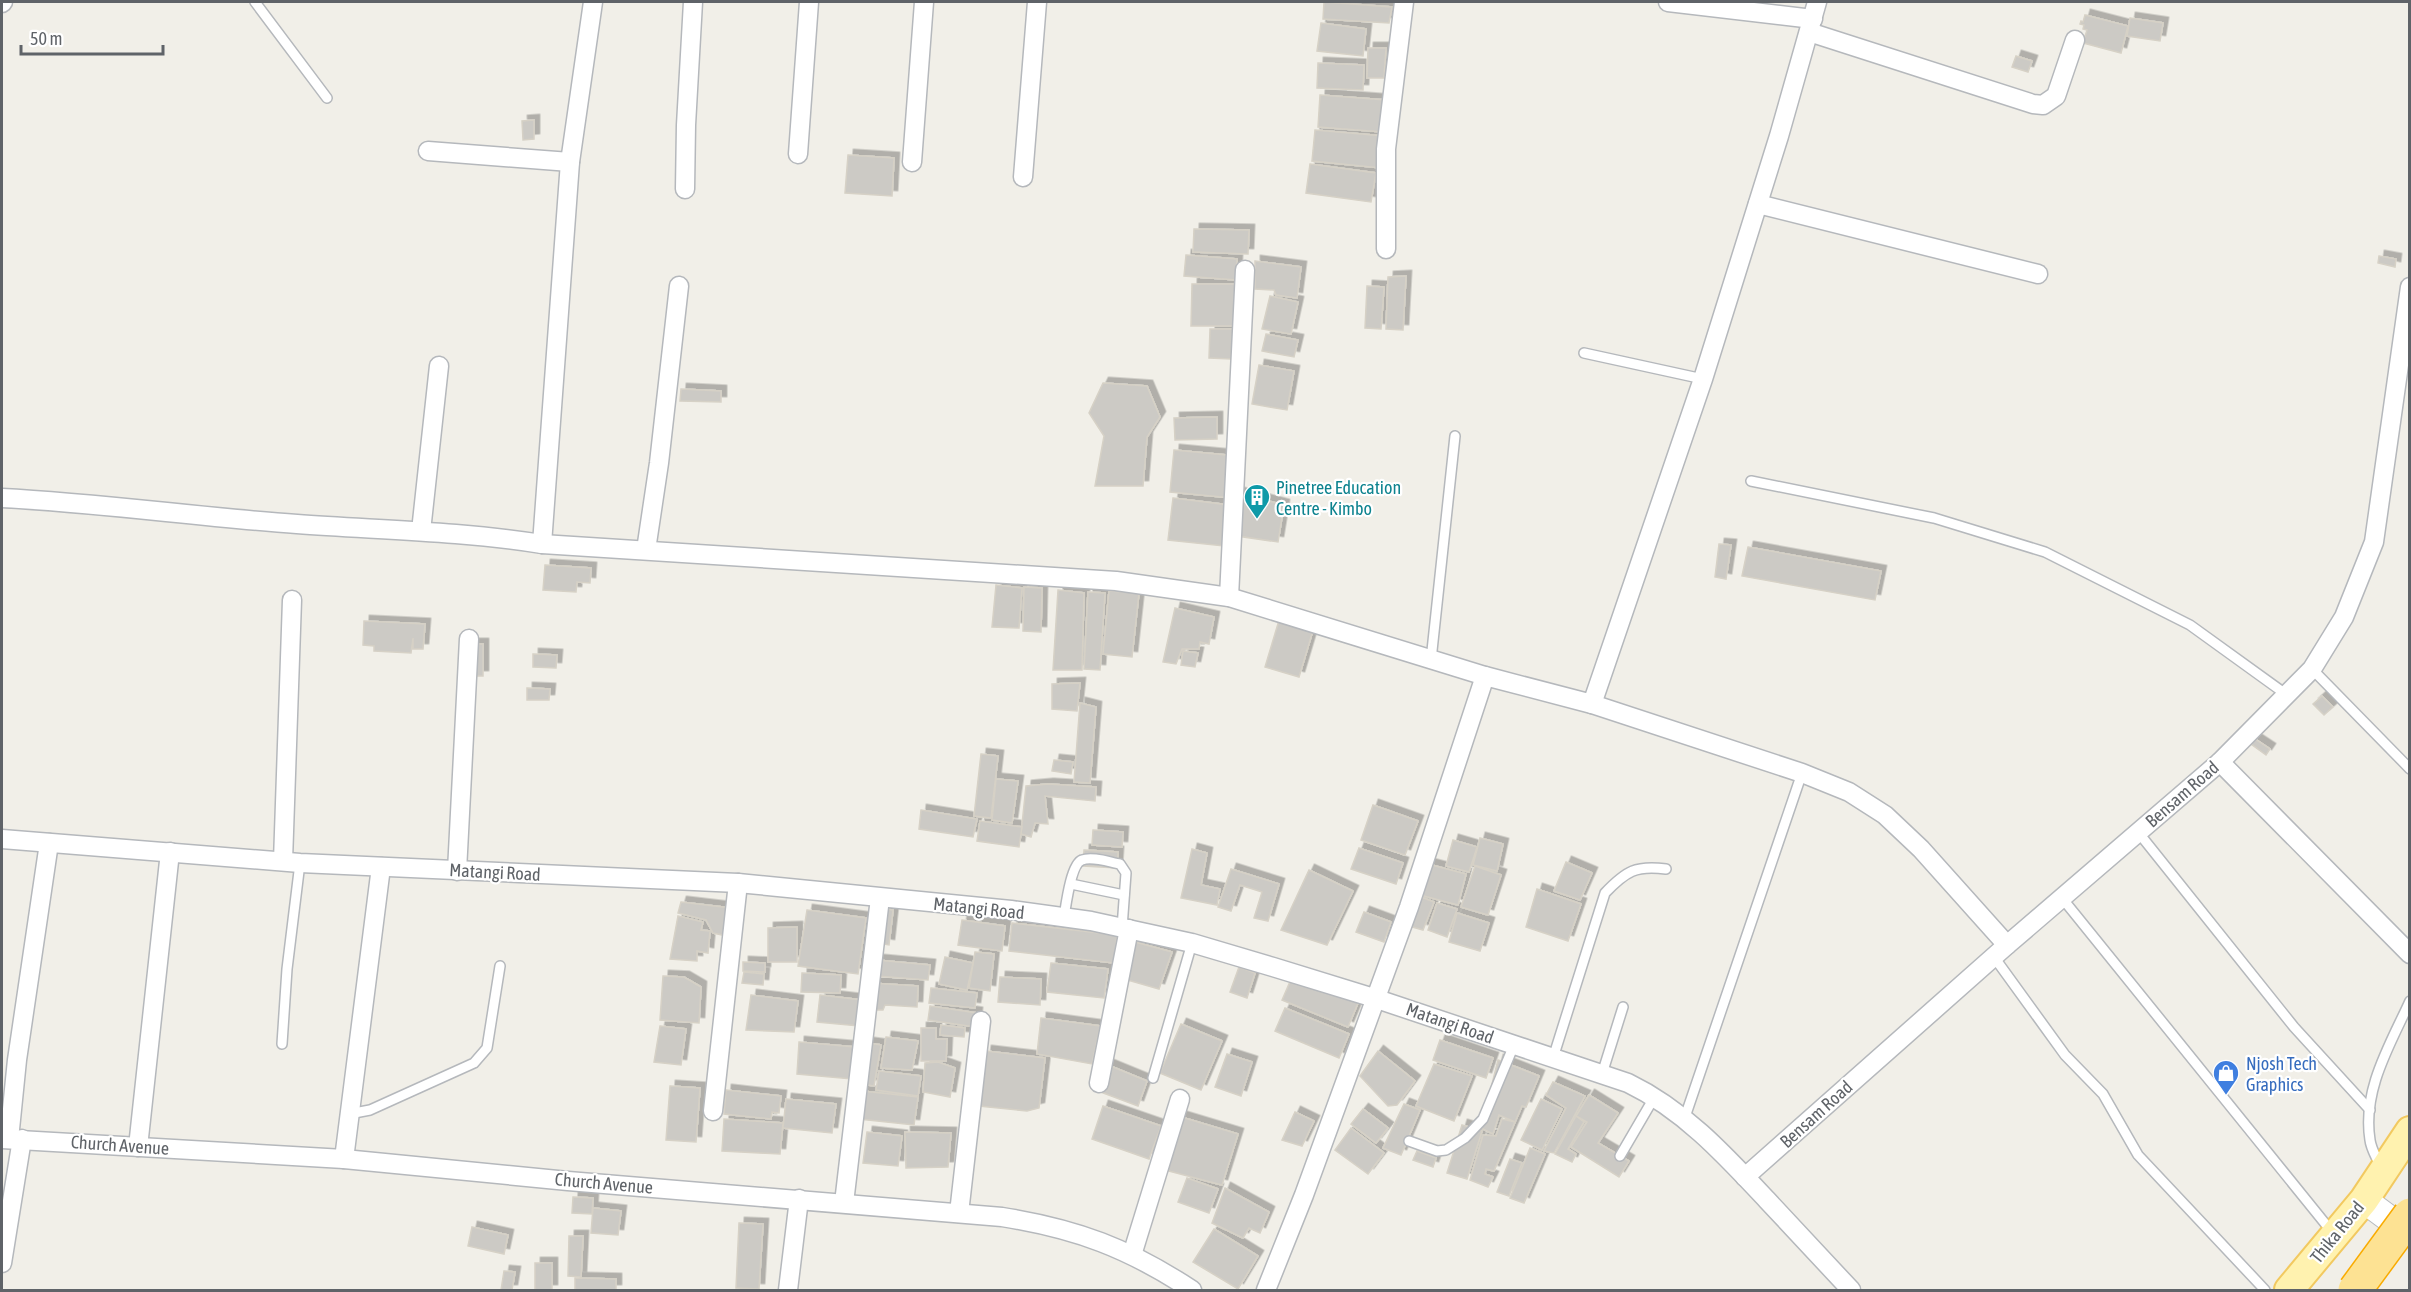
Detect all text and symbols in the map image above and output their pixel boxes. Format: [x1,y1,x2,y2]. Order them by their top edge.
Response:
scale bar [21,18,164,56]
text: 50 m [30,28,62,49]
place label: Pinetree Education Centre - Kimbo [1276,477,1401,519]
building icon: Pinetree Education Centre - Kimbo [1242,482,1272,520]
street label: Bensam Road [2141,757,2223,831]
street label: Matangi Road [449,859,541,885]
street label: Matangi Road [932,893,1026,923]
street label: Matangi Road [1403,998,1497,1048]
place label: Njosh Tech Graphics [2246,1053,2317,1095]
shop icon: Njosh Tech Graphics [2211,1058,2241,1096]
street label: Bensam Road [1776,1076,1856,1152]
street label: Church Avenue [70,1131,170,1159]
street label: Church Avenue [554,1168,654,1198]
street label: Thika Road [2306,1197,2368,1267]

